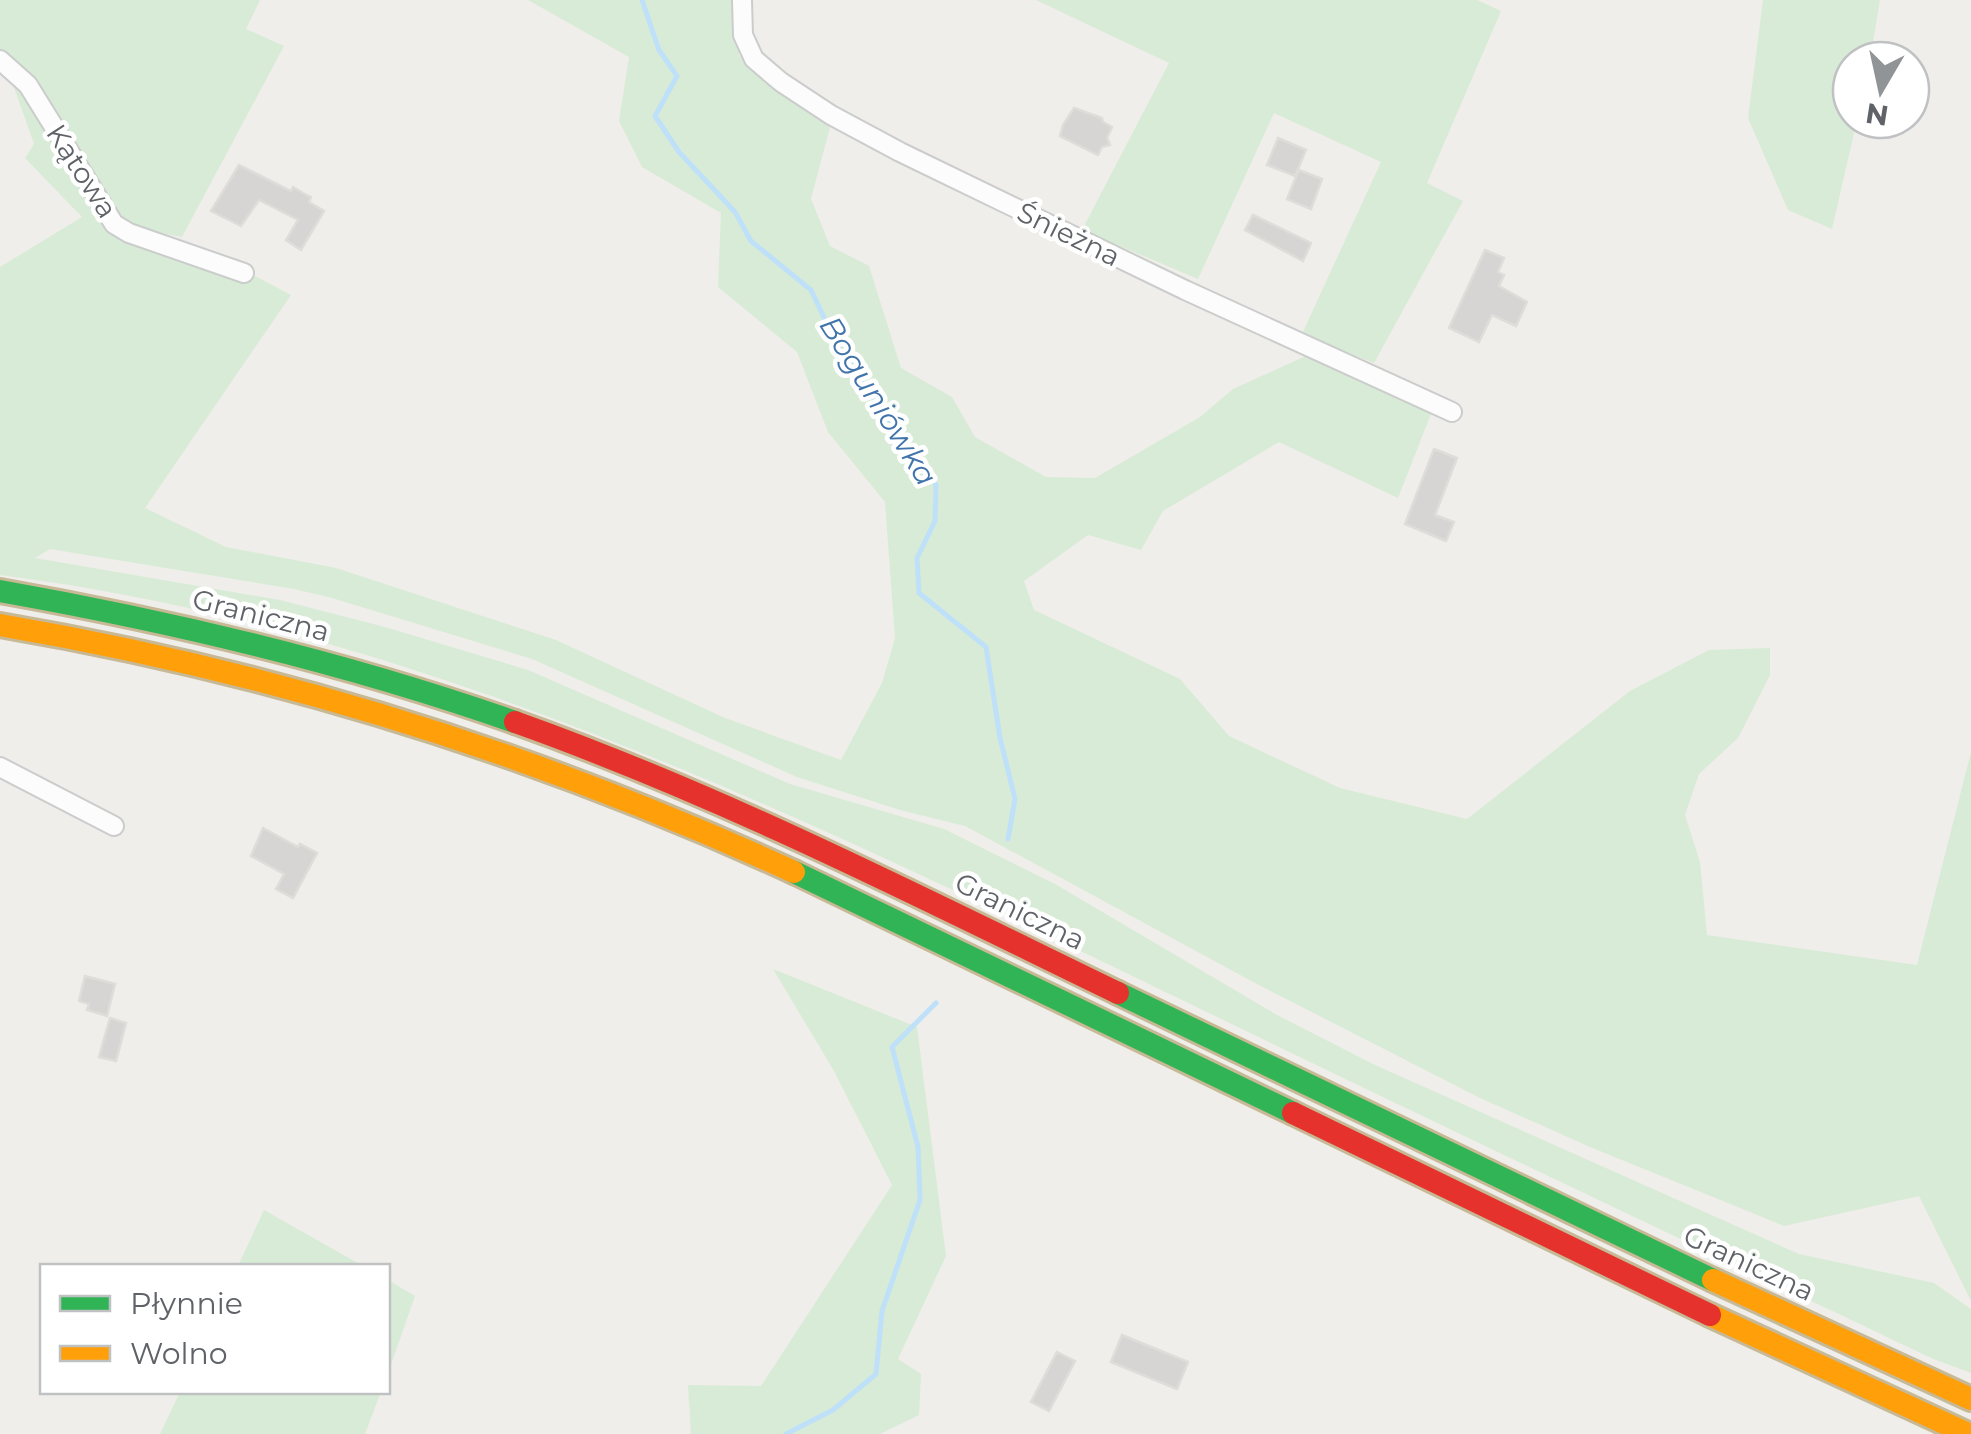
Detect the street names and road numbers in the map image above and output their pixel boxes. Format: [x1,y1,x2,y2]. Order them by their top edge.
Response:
street label: Kątowa [39,118,125,224]
street label: Śnieżna [1012,195,1126,273]
street label: Graniczna [189,582,333,648]
street label: Graniczna [950,865,1090,957]
street label: Graniczna [1678,1218,1820,1308]

